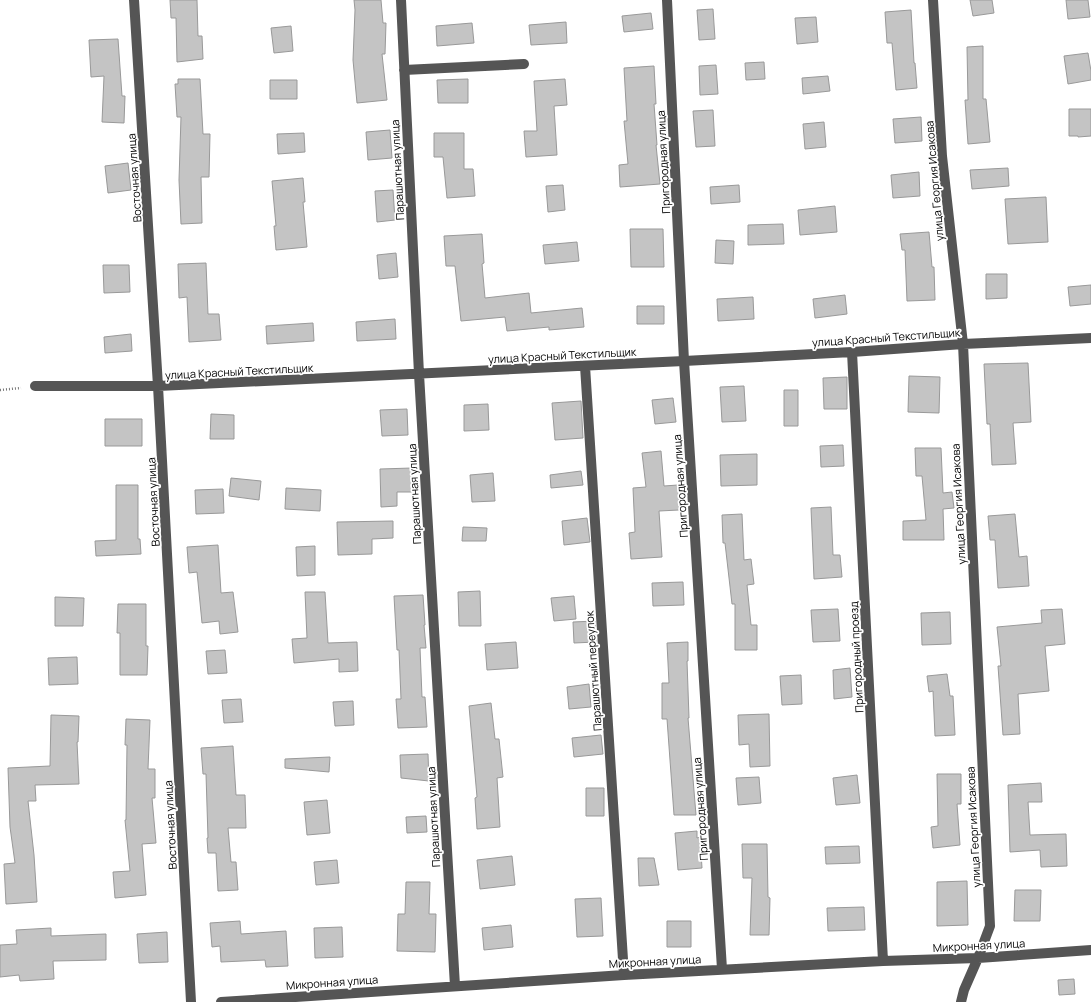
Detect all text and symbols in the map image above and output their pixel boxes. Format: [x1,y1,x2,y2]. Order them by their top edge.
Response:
street label: Пригородная улица [653,110,673,214]
street label: Парашютная улица [387,119,407,221]
street label: улица Георгия Исакова [921,120,947,242]
street label: Восточная улица [123,133,145,223]
street label: улица Красный Текстильщик [811,324,961,350]
street label: улица Красный Текстильщик [488,344,637,366]
street label: улица Красный Текстильщик [165,360,314,382]
street label: Пригородная улица [669,434,691,538]
street label: Парашютная улица [404,443,424,545]
street label: улица Георгия Исакова [947,443,969,565]
street label: Восточная улица [143,457,163,547]
street label: Пригородный проезд [846,601,866,713]
street label: Парашютный переулок [581,610,605,732]
street label: Пригородная улица [689,757,711,861]
street label: Парашютная улица [423,766,443,868]
street label: улица Георгия Исакова [962,766,984,888]
street label: Восточная улица [160,780,180,870]
street label: Микронная улица [932,935,1026,955]
street label: Микронная улица [608,951,702,971]
street label: Микронная улица [285,971,379,993]

